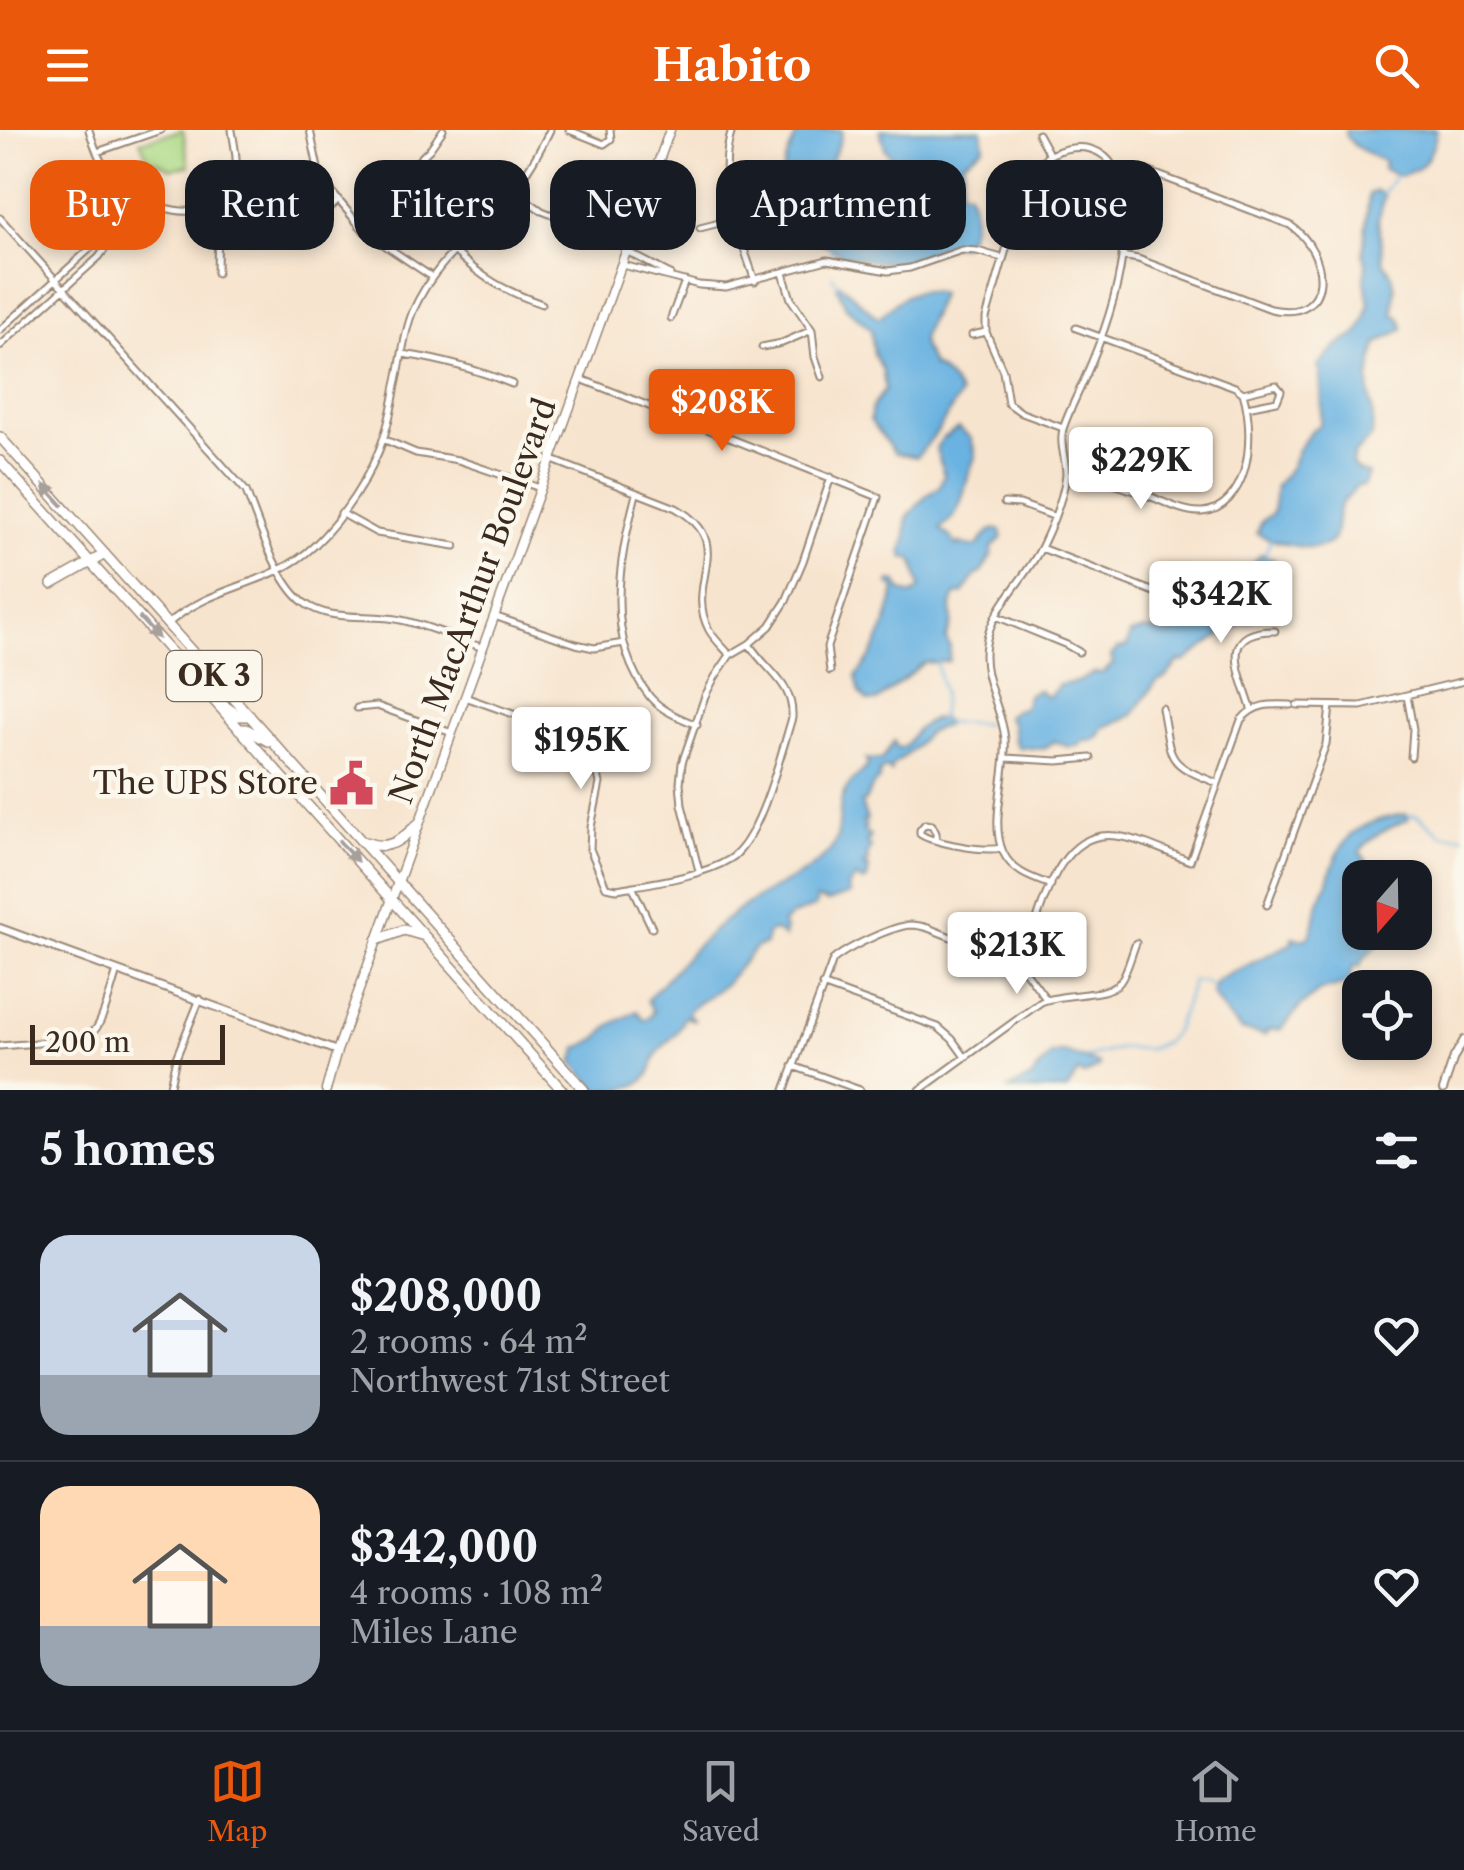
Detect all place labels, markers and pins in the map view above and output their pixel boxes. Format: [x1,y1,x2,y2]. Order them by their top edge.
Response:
pin: $208K [652,369,792,454]
pin: $229K [1071,427,1211,512]
pin: $342K [1151,561,1291,646]
pin: $195K [511,707,651,792]
public building icon: The UPS Store [327,759,375,807]
place label: The UPS Store [93,763,318,802]
pin: $213K [947,912,1087,997]

